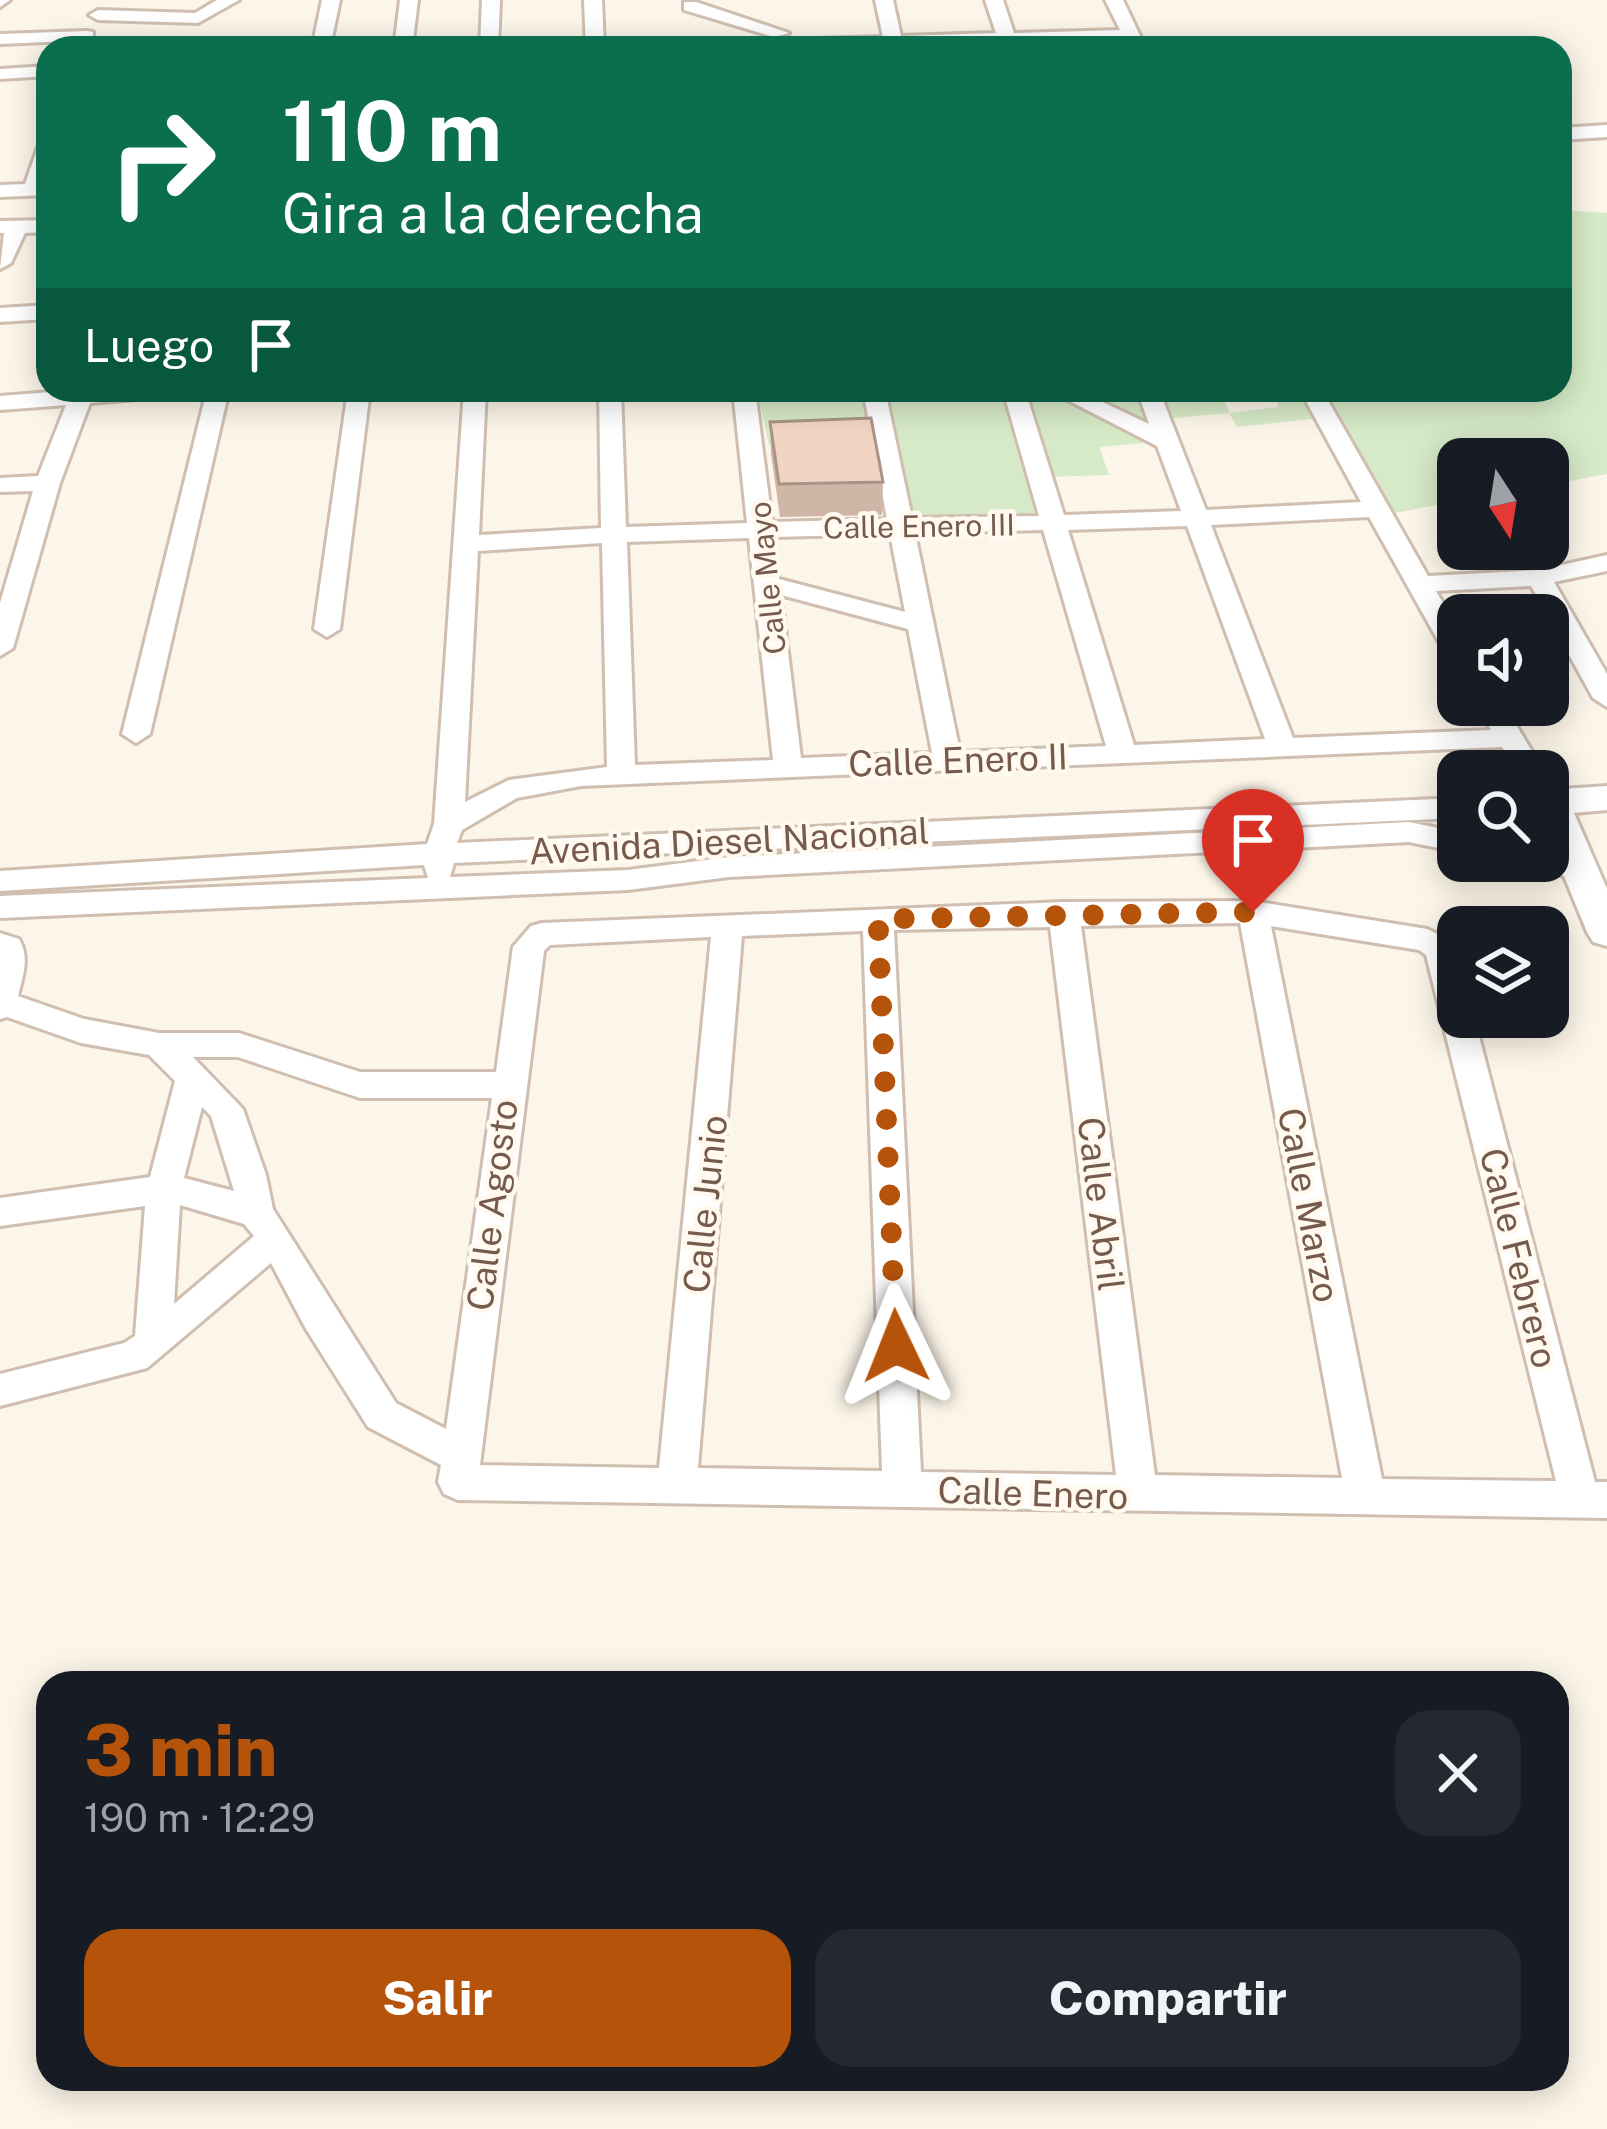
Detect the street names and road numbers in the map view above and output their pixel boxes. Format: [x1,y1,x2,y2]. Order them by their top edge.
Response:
street label: Calle Mayo [741,500,793,656]
street label: Calle Enero III [823,506,1015,546]
street label: Calle Enero II [847,735,1069,785]
street label: Avenida Diesel Nacional [528,810,930,872]
street label: Calle Agosto [458,1097,526,1313]
street label: Calle Marzo [1270,1104,1348,1306]
street label: Calle Junio [675,1113,735,1295]
street label: Calle Abril [1069,1115,1133,1293]
street label: Calle Febrero [1471,1144,1567,1372]
street label: Calle Enero [937,1469,1129,1517]

